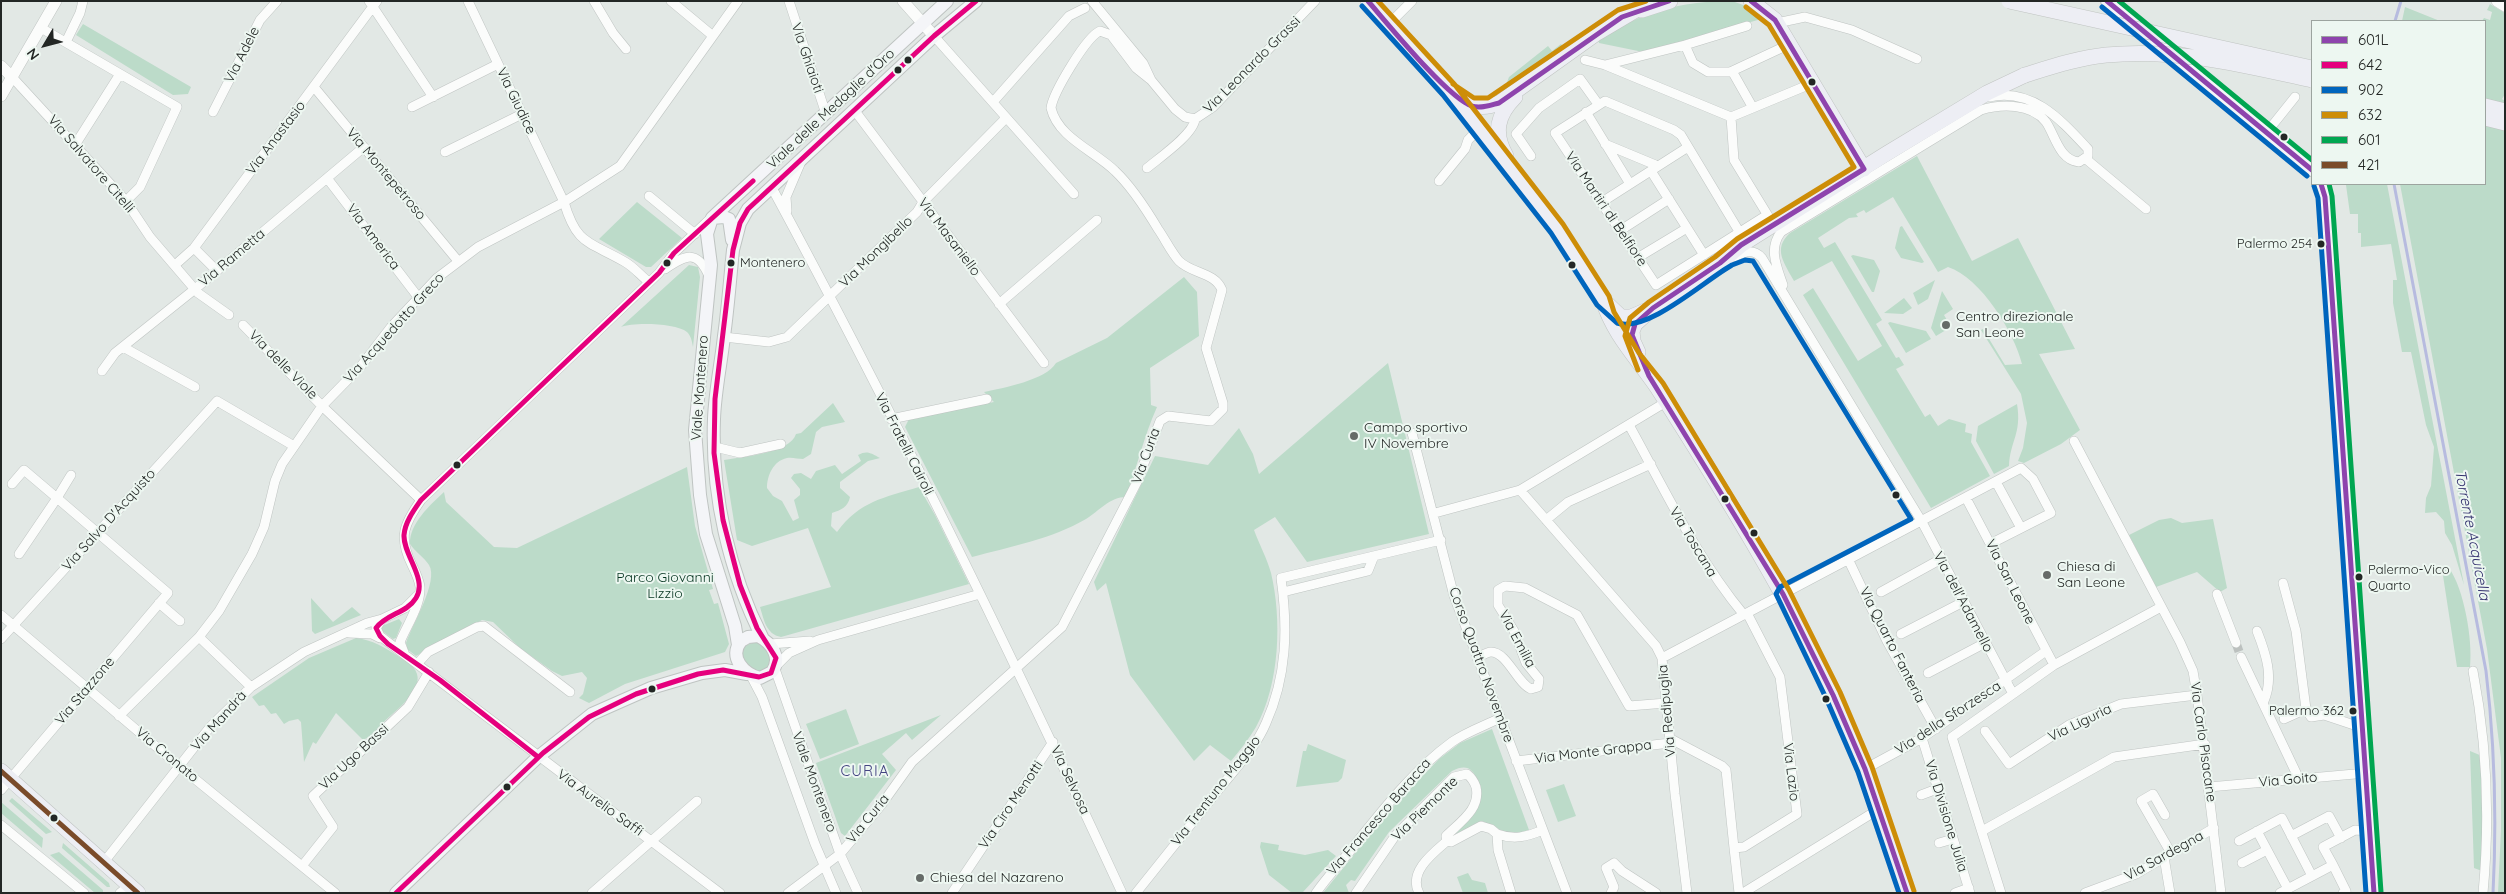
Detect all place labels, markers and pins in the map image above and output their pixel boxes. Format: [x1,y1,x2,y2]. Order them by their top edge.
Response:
unlabelled marker [903,55,913,65]
unlabelled marker [893,65,903,75]
unlabelled marker [1807,77,1817,87]
unlabelled marker [2279,132,2289,142]
place label: Palermo 254 [2237,236,2312,252]
marker: Palermo 254 [2316,239,2326,249]
place label: Montenero [740,255,805,271]
unlabelled marker [662,258,672,268]
marker: Montenero [726,258,736,268]
unlabelled marker [1567,260,1577,270]
place label: Centro direzionale San Leone [1956,309,2073,342]
marker: Centro direzionale San Leone [1940,319,1952,331]
place label: Campo sportivo IV Novembre [1364,420,1468,452]
marker: Campo sportivo IV Novembre [1348,430,1360,442]
unlabelled marker [452,460,462,470]
unlabelled marker [1891,490,1901,500]
unlabelled marker [1720,494,1730,504]
unlabelled marker [1749,528,1759,538]
place label: Chiesa di San Leone [2057,559,2125,592]
place label: Palermo-Vico Quarto [2368,562,2450,593]
marker: Chiesa di San Leone [2041,569,2053,581]
marker: Palermo-Vico Quarto [2354,572,2364,582]
unlabelled marker [647,684,657,694]
unlabelled marker [1821,694,1831,704]
place label: Palermo 362 [2269,703,2344,719]
marker: Palermo 362 [2348,706,2358,716]
unlabelled marker [502,782,512,792]
unlabelled marker [49,813,59,823]
place label: Chiesa del Nazareno [930,870,1064,886]
marker: Chiesa del Nazareno [914,872,926,884]

